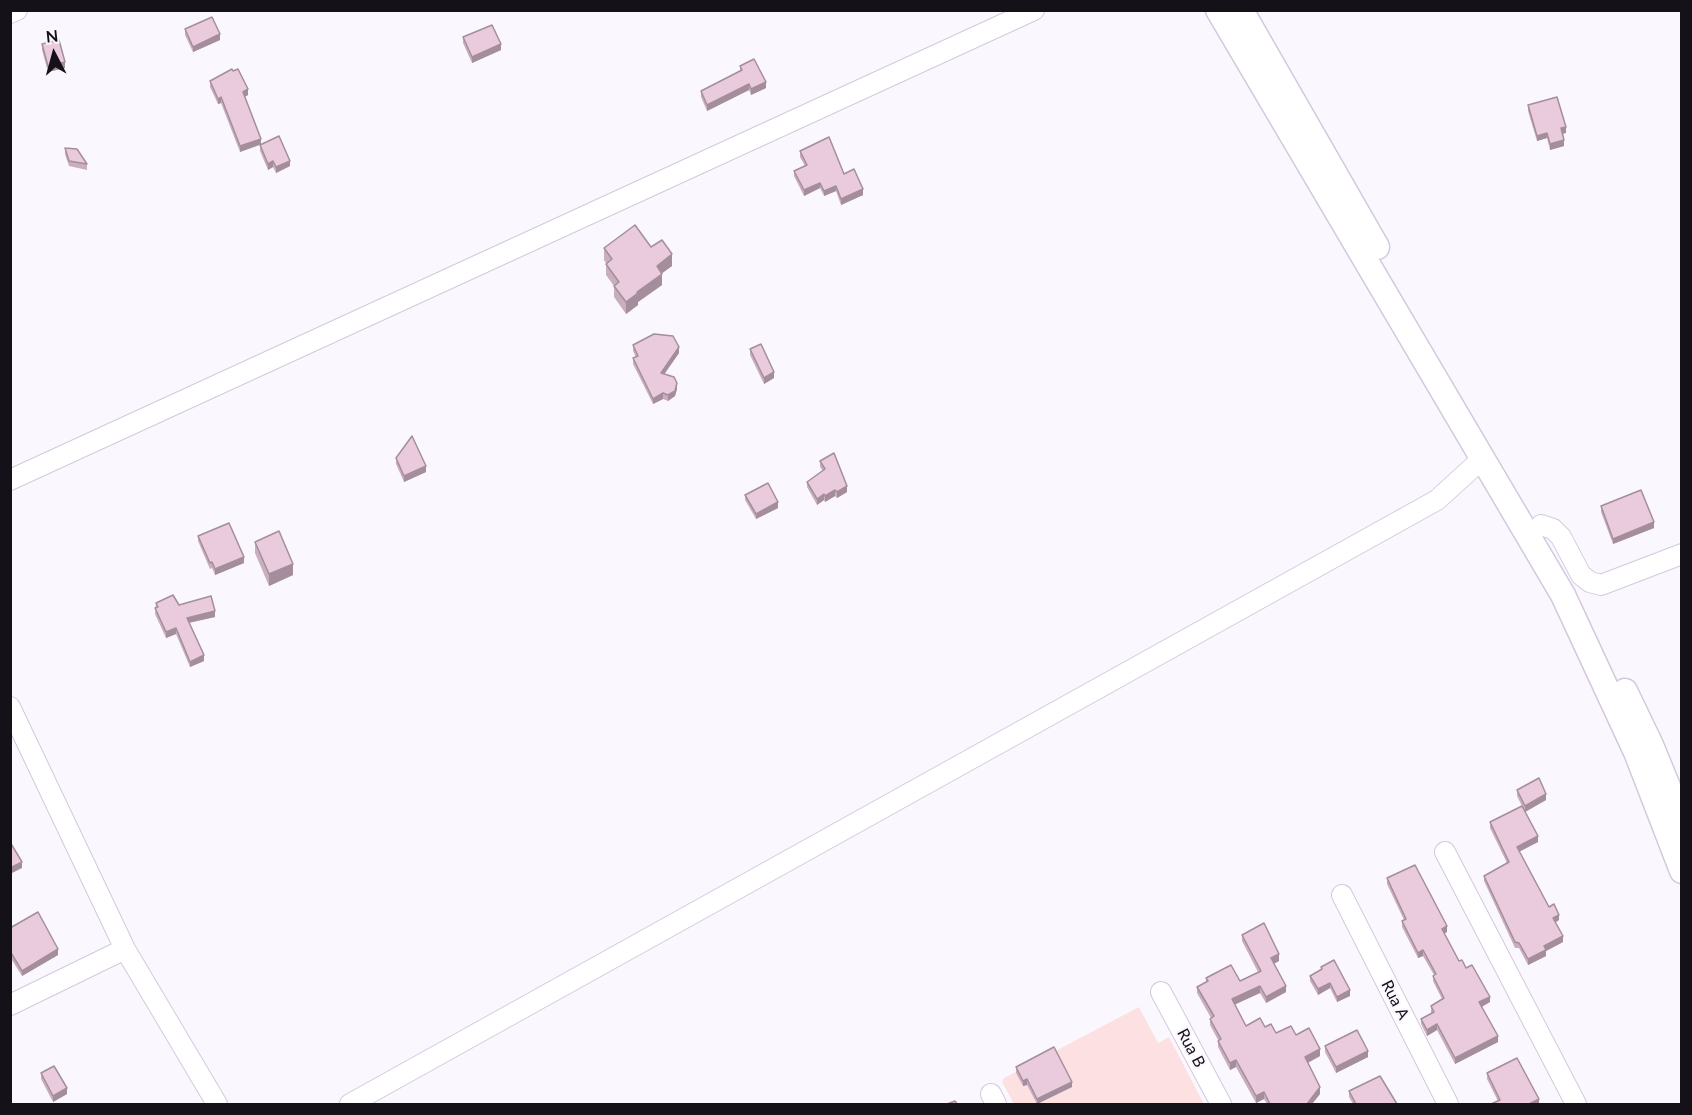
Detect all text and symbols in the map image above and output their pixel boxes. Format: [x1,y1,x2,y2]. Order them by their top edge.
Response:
north arrow [24,24,84,84]
text: N [45,26,59,46]
street label: Rua A [1377,977,1413,1023]
street label: Rua B [1173,1025,1209,1071]

